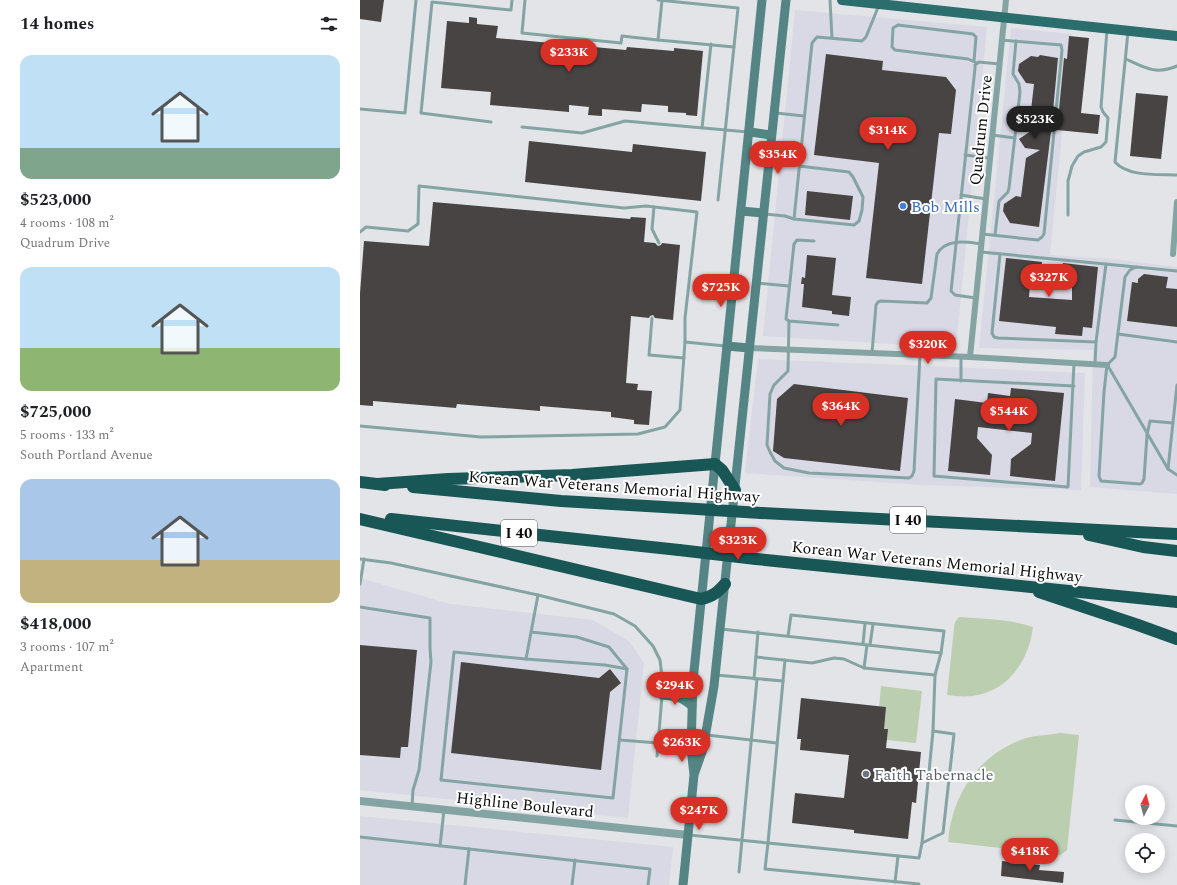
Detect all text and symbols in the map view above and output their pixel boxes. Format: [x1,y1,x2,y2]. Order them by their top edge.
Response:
text: 14 homes [20,11,94,37]
icon: filters [318,13,340,35]
pin: $233K [541,39,597,73]
text: $233K [549,42,589,62]
street label: Quadrum Drive [963,74,999,187]
icon: home [144,81,216,153]
pin: $523K [1007,106,1063,140]
text: $523K [1015,109,1055,129]
pin: $314K [860,117,916,151]
text: $314K [868,120,908,140]
pin: $354K [750,141,806,175]
text: $354K [758,144,798,164]
text: $523,000 [20,187,91,213]
place label: Bob Mills [911,195,980,219]
marker: Bob Mills [898,201,908,211]
text: 4 rooms · 108 m² [20,213,114,233]
text: Quadrum Drive [20,233,110,253]
pin: $327K [1021,264,1077,298]
text: $327K [1029,267,1069,287]
pin: $725K [693,274,749,308]
text: $725K [701,277,741,297]
icon: home [144,293,216,365]
pin: $320K [900,331,956,365]
text: $320K [908,334,948,354]
pin: $364K [813,393,869,427]
text: $364K [821,396,861,416]
pin: $544K [981,398,1037,432]
text: $725,000 [20,399,91,425]
text: $544K [989,401,1029,421]
text: 5 rooms · 133 m² [20,425,114,445]
text: South Portland Avenue [20,445,153,465]
street label: Korean War Veterans Memorial Highway [467,465,762,509]
icon: home [144,505,216,577]
road number: I 40 [890,507,926,533]
road number: I 40 [501,520,537,546]
pin: $323K [710,527,766,561]
text: $323K [718,530,758,550]
street label: Korean War Veterans Memorial Highway [790,535,1085,589]
text: $418,000 [20,611,91,637]
text: 3 rooms · 107 m² [20,637,114,657]
text: Apartment [20,657,83,677]
pin: $294K [647,672,703,706]
text: $294K [655,675,695,695]
pin: $263K [654,729,710,763]
text: $263K [662,732,702,752]
place label: Faith Tabernacle [874,763,994,787]
marker: Faith Tabernacle [861,769,871,779]
north arrow [1125,785,1165,825]
map controls [1125,785,1165,873]
street label: Highline Boulevard [455,786,595,824]
pin: $247K [671,797,727,831]
text: $247K [679,800,719,820]
button: locate [1125,833,1165,873]
pin: $418K [1002,838,1058,872]
text: $418K [1010,841,1050,861]

